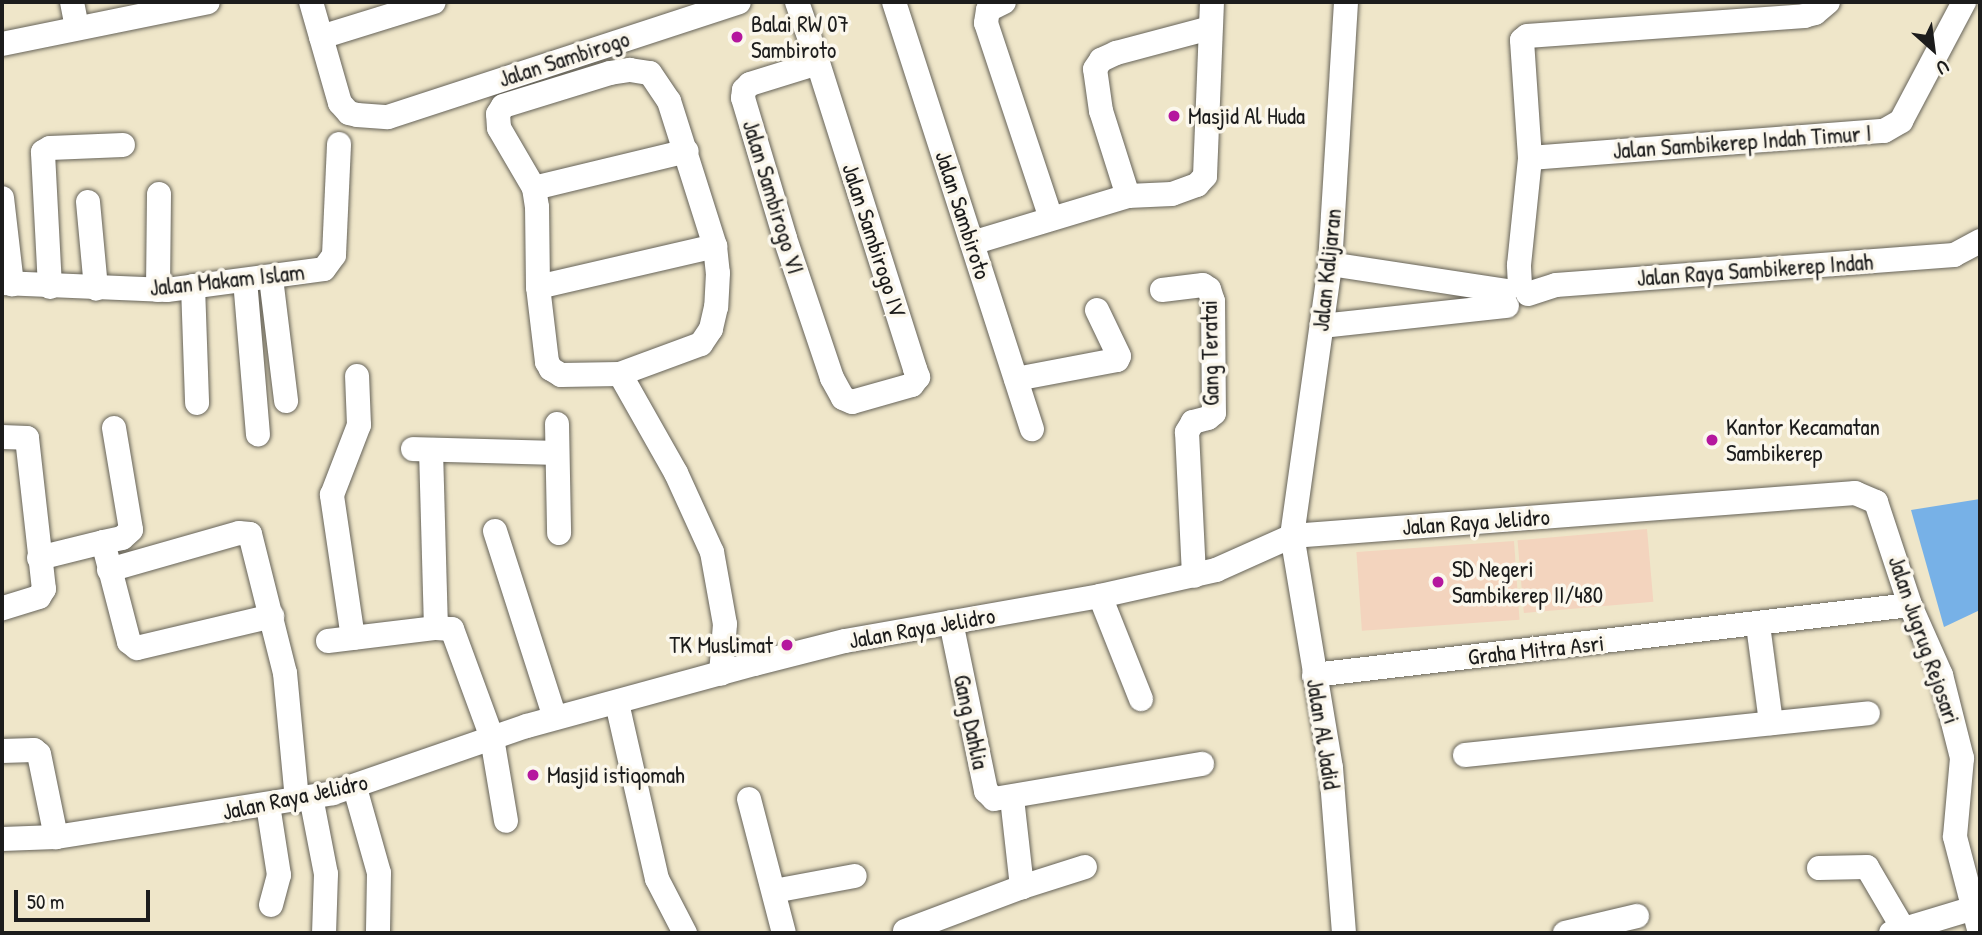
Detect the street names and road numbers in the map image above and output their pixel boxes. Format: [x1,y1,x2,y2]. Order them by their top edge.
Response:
street label: Jalan Sambirogo [495,25,633,93]
street label: Jalan Sambirogo VI [736,117,810,277]
street label: Jalan Sambikerep Indah Timur I [1612,119,1872,165]
street label: Jalan Sambiroto [929,147,997,283]
street label: Jalan Sambirogo IV [836,160,912,320]
street label: Jalan Kalijaran [1307,207,1347,333]
street label: Jalan Raya Sambikerep Indah [1636,248,1874,292]
street label: Jalan Makam Islam [148,258,306,302]
street label: Gang Teratai [1195,300,1225,406]
street label: Jalan Raya Jelidro [1401,503,1551,541]
street label: Jalan Jugrug Rejosari [1882,552,1966,728]
street label: Jalan Raya Jelidro [847,602,997,654]
street label: Graha Mitra Asri [1466,629,1606,671]
street label: Gang Dahlia [948,672,994,772]
street label: Jalan Al Jadid [1301,677,1345,791]
street label: Jalan Raya Jelidro [220,768,370,826]

